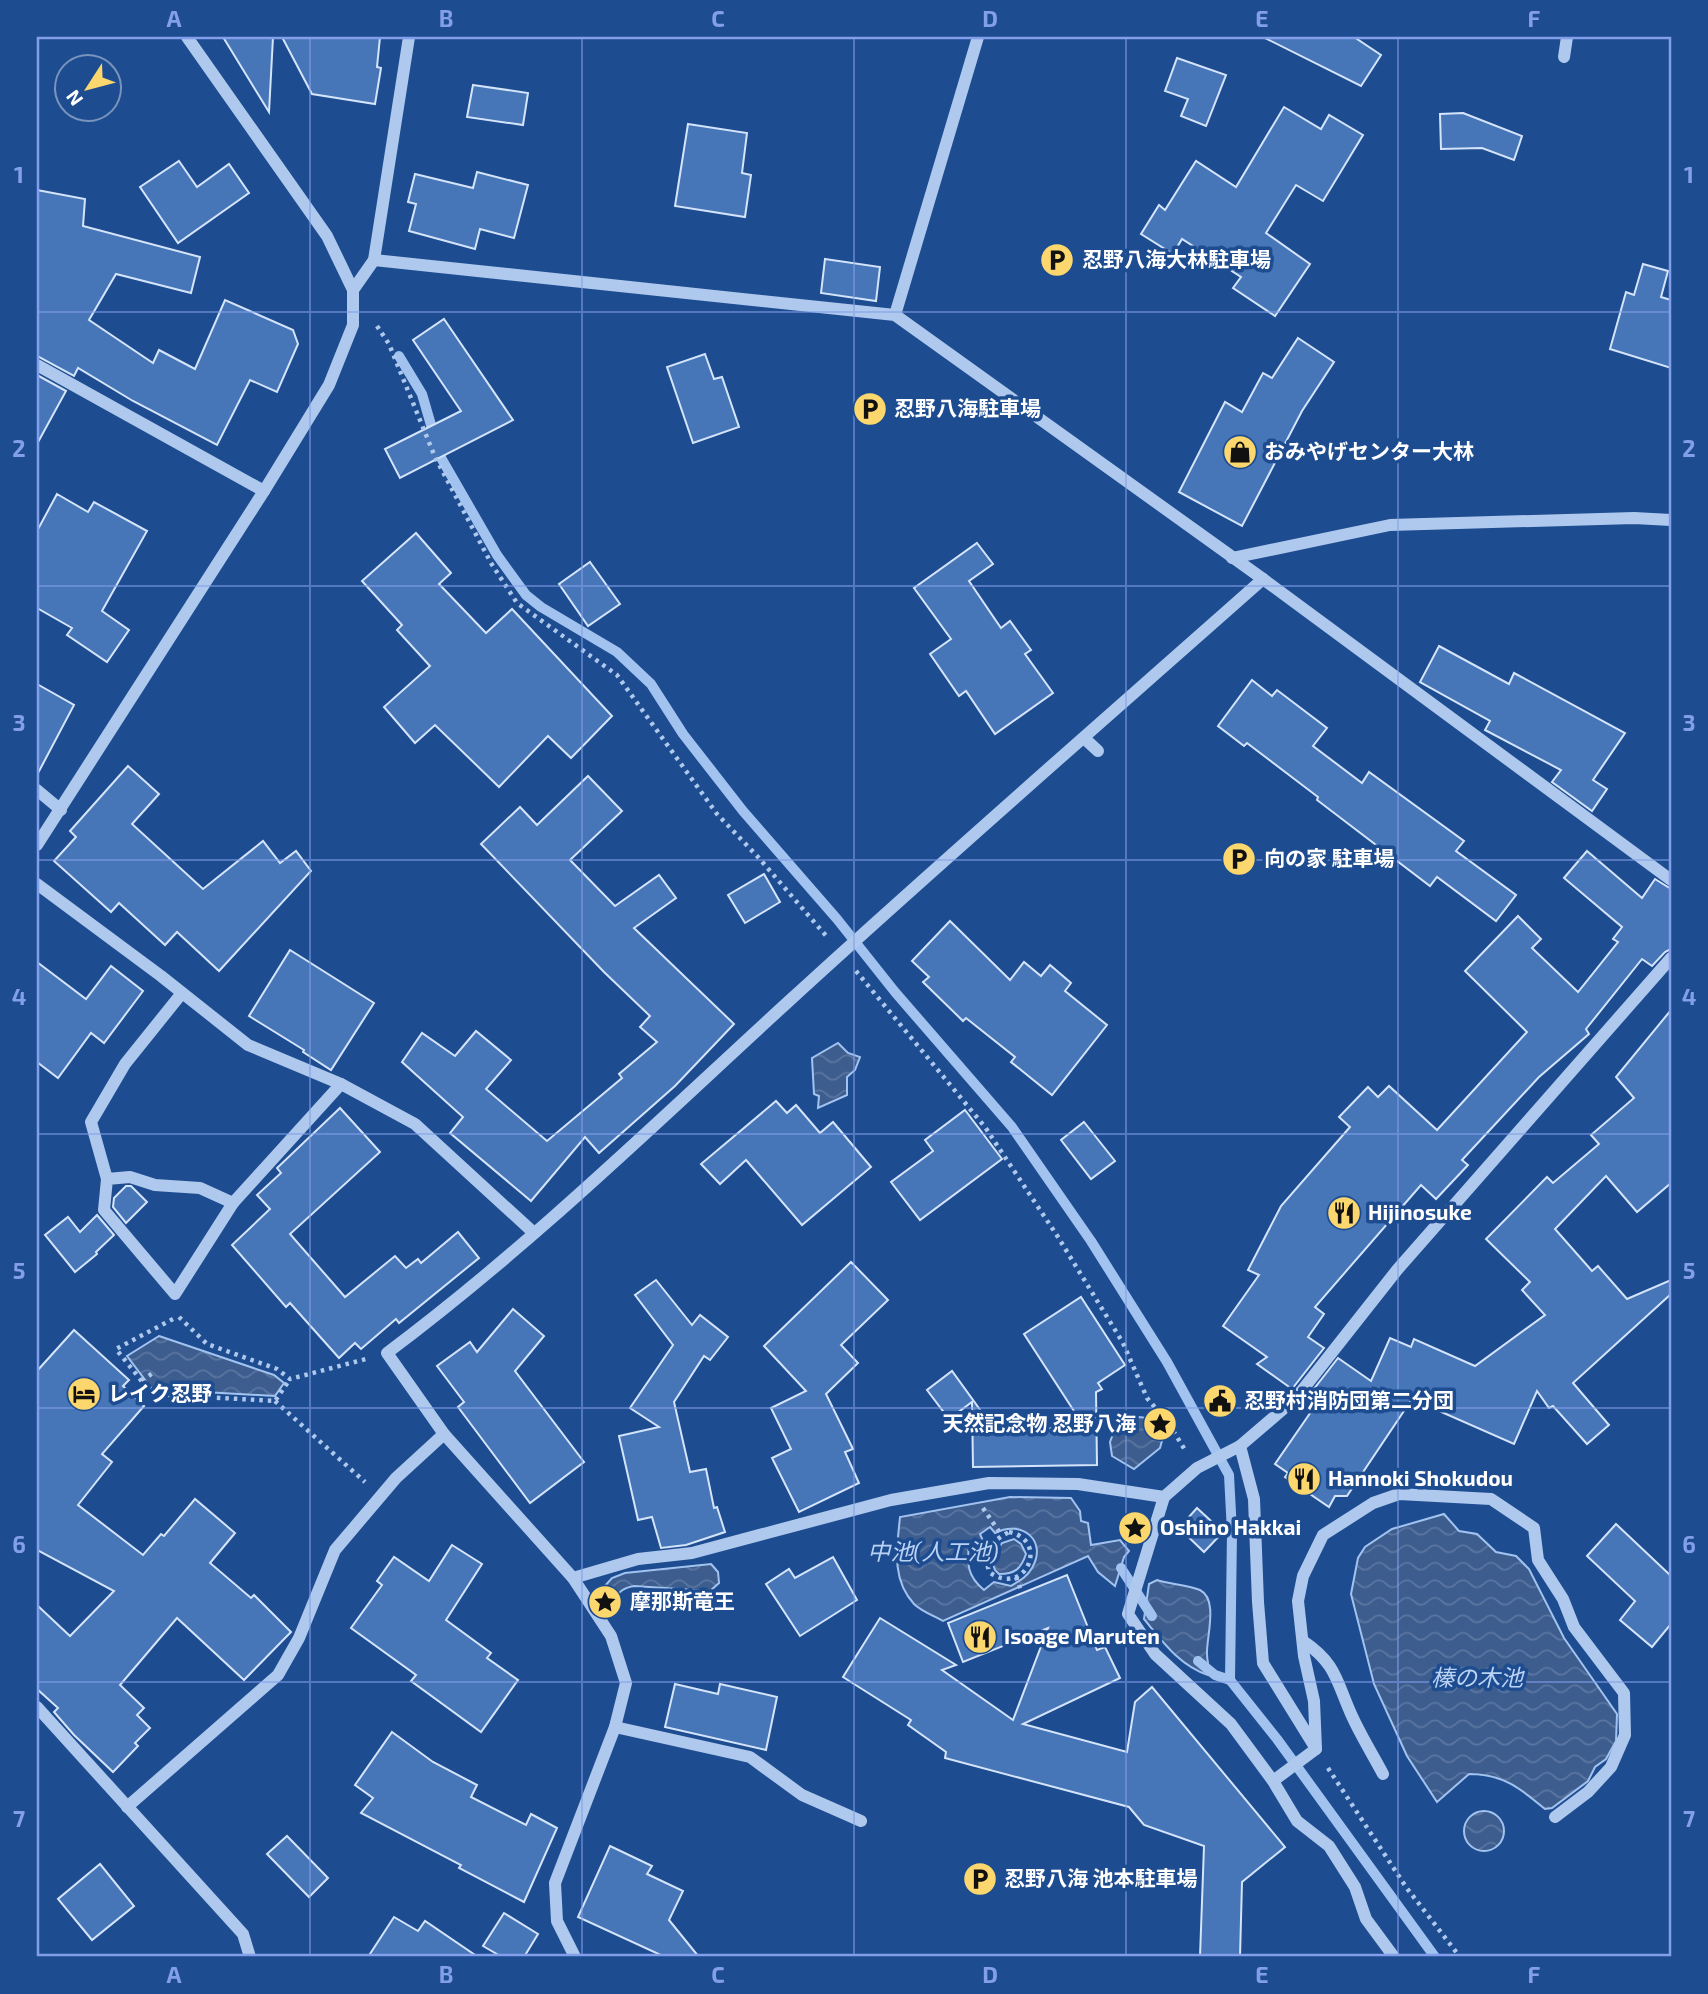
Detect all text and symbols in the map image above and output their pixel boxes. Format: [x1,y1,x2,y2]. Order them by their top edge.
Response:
text: A [166,4,182,32]
text: B [439,4,453,32]
text: C [711,4,725,32]
text: D [982,4,998,32]
text: E [1255,4,1269,32]
text: F [1528,4,1541,32]
north arrow [52,52,122,122]
text: N [61,86,87,111]
text: 1 [14,160,24,188]
text: 1 [1684,160,1694,188]
parking icon: 忍野八海大林駐車場 [1038,241,1076,279]
place label: 忍野八海大林駐車場 [1082,246,1271,271]
parking icon: 忍野八海駐車場 [851,390,889,428]
place label: 忍野八海駐車場 [894,395,1041,420]
shop icon: おみやげセンター大林 [1221,433,1259,471]
text: 2 [12,434,26,462]
text: 2 [1682,434,1696,462]
place label: おみやげセンター大林 [1264,438,1474,463]
text: 3 [12,708,26,736]
text: 3 [1682,708,1696,736]
parking icon: 向の家 駐車場 [1220,840,1258,878]
place label: 向の家 駐車場 [1264,845,1395,870]
text: 4 [12,982,26,1010]
text: 4 [1682,982,1696,1010]
restaurant icon: Hijinosuke [1325,1194,1363,1232]
place label: Hijinosuke [1368,1199,1472,1224]
text: 5 [13,1256,25,1284]
text: 5 [1683,1256,1695,1284]
hotel icon: レイク忍野 [65,1375,103,1413]
place label: レイク忍野 [108,1380,213,1405]
public building icon: 忍野村消防団第二分団 [1201,1382,1239,1420]
place label: 忍野村消防団第二分団 [1244,1387,1454,1412]
place icon: 天然記念物 忍野八海 [1141,1405,1179,1443]
place label: 天然記念物 忍野八海 [942,1410,1136,1435]
restaurant icon: Hannoki Shokudou [1285,1460,1323,1498]
place label: Hannoki Shokudou [1328,1465,1513,1490]
place icon: Oshino Hakkai [1116,1509,1154,1547]
place label: Oshino Hakkai [1160,1514,1301,1539]
text: 6 [12,1530,26,1558]
text: 6 [1682,1530,1696,1558]
water label: 中池(人工池) [867,1537,999,1565]
place icon: 摩那斯竜王 [586,1583,624,1621]
place label: 摩那斯竜王 [630,1588,735,1613]
restaurant icon: Isoage Maruten [961,1618,999,1656]
place label: Isoage Maruten [1004,1623,1160,1648]
water label: 榛の木池 [1431,1663,1525,1691]
text: 7 [13,1804,25,1832]
text: 7 [1683,1804,1695,1832]
parking icon: 忍野八海 池本駐車場 [961,1860,999,1898]
place label: 忍野八海 池本駐車場 [1004,1865,1198,1890]
text: A [166,1960,182,1988]
text: B [439,1960,453,1988]
text: C [711,1960,725,1988]
text: D [982,1960,998,1988]
text: E [1255,1960,1269,1988]
text: F [1528,1960,1541,1988]

